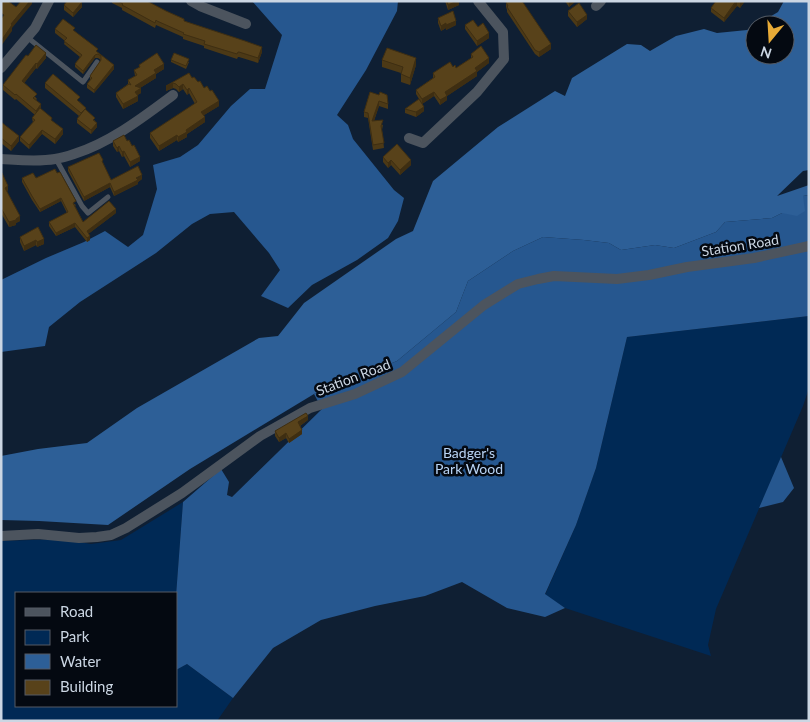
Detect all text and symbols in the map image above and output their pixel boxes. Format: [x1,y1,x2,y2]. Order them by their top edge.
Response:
north arrow [745,15,795,65]
text: N [758,43,774,63]
street label: Station Road [700,230,780,260]
street label: Station Road [313,355,393,399]
park label: Badger's Park Wood [435,444,503,477]
legend [15,592,178,707]
text: Road [60,602,93,620]
text: Park [60,627,90,645]
text: Water [60,652,101,670]
text: Building [60,677,113,695]

